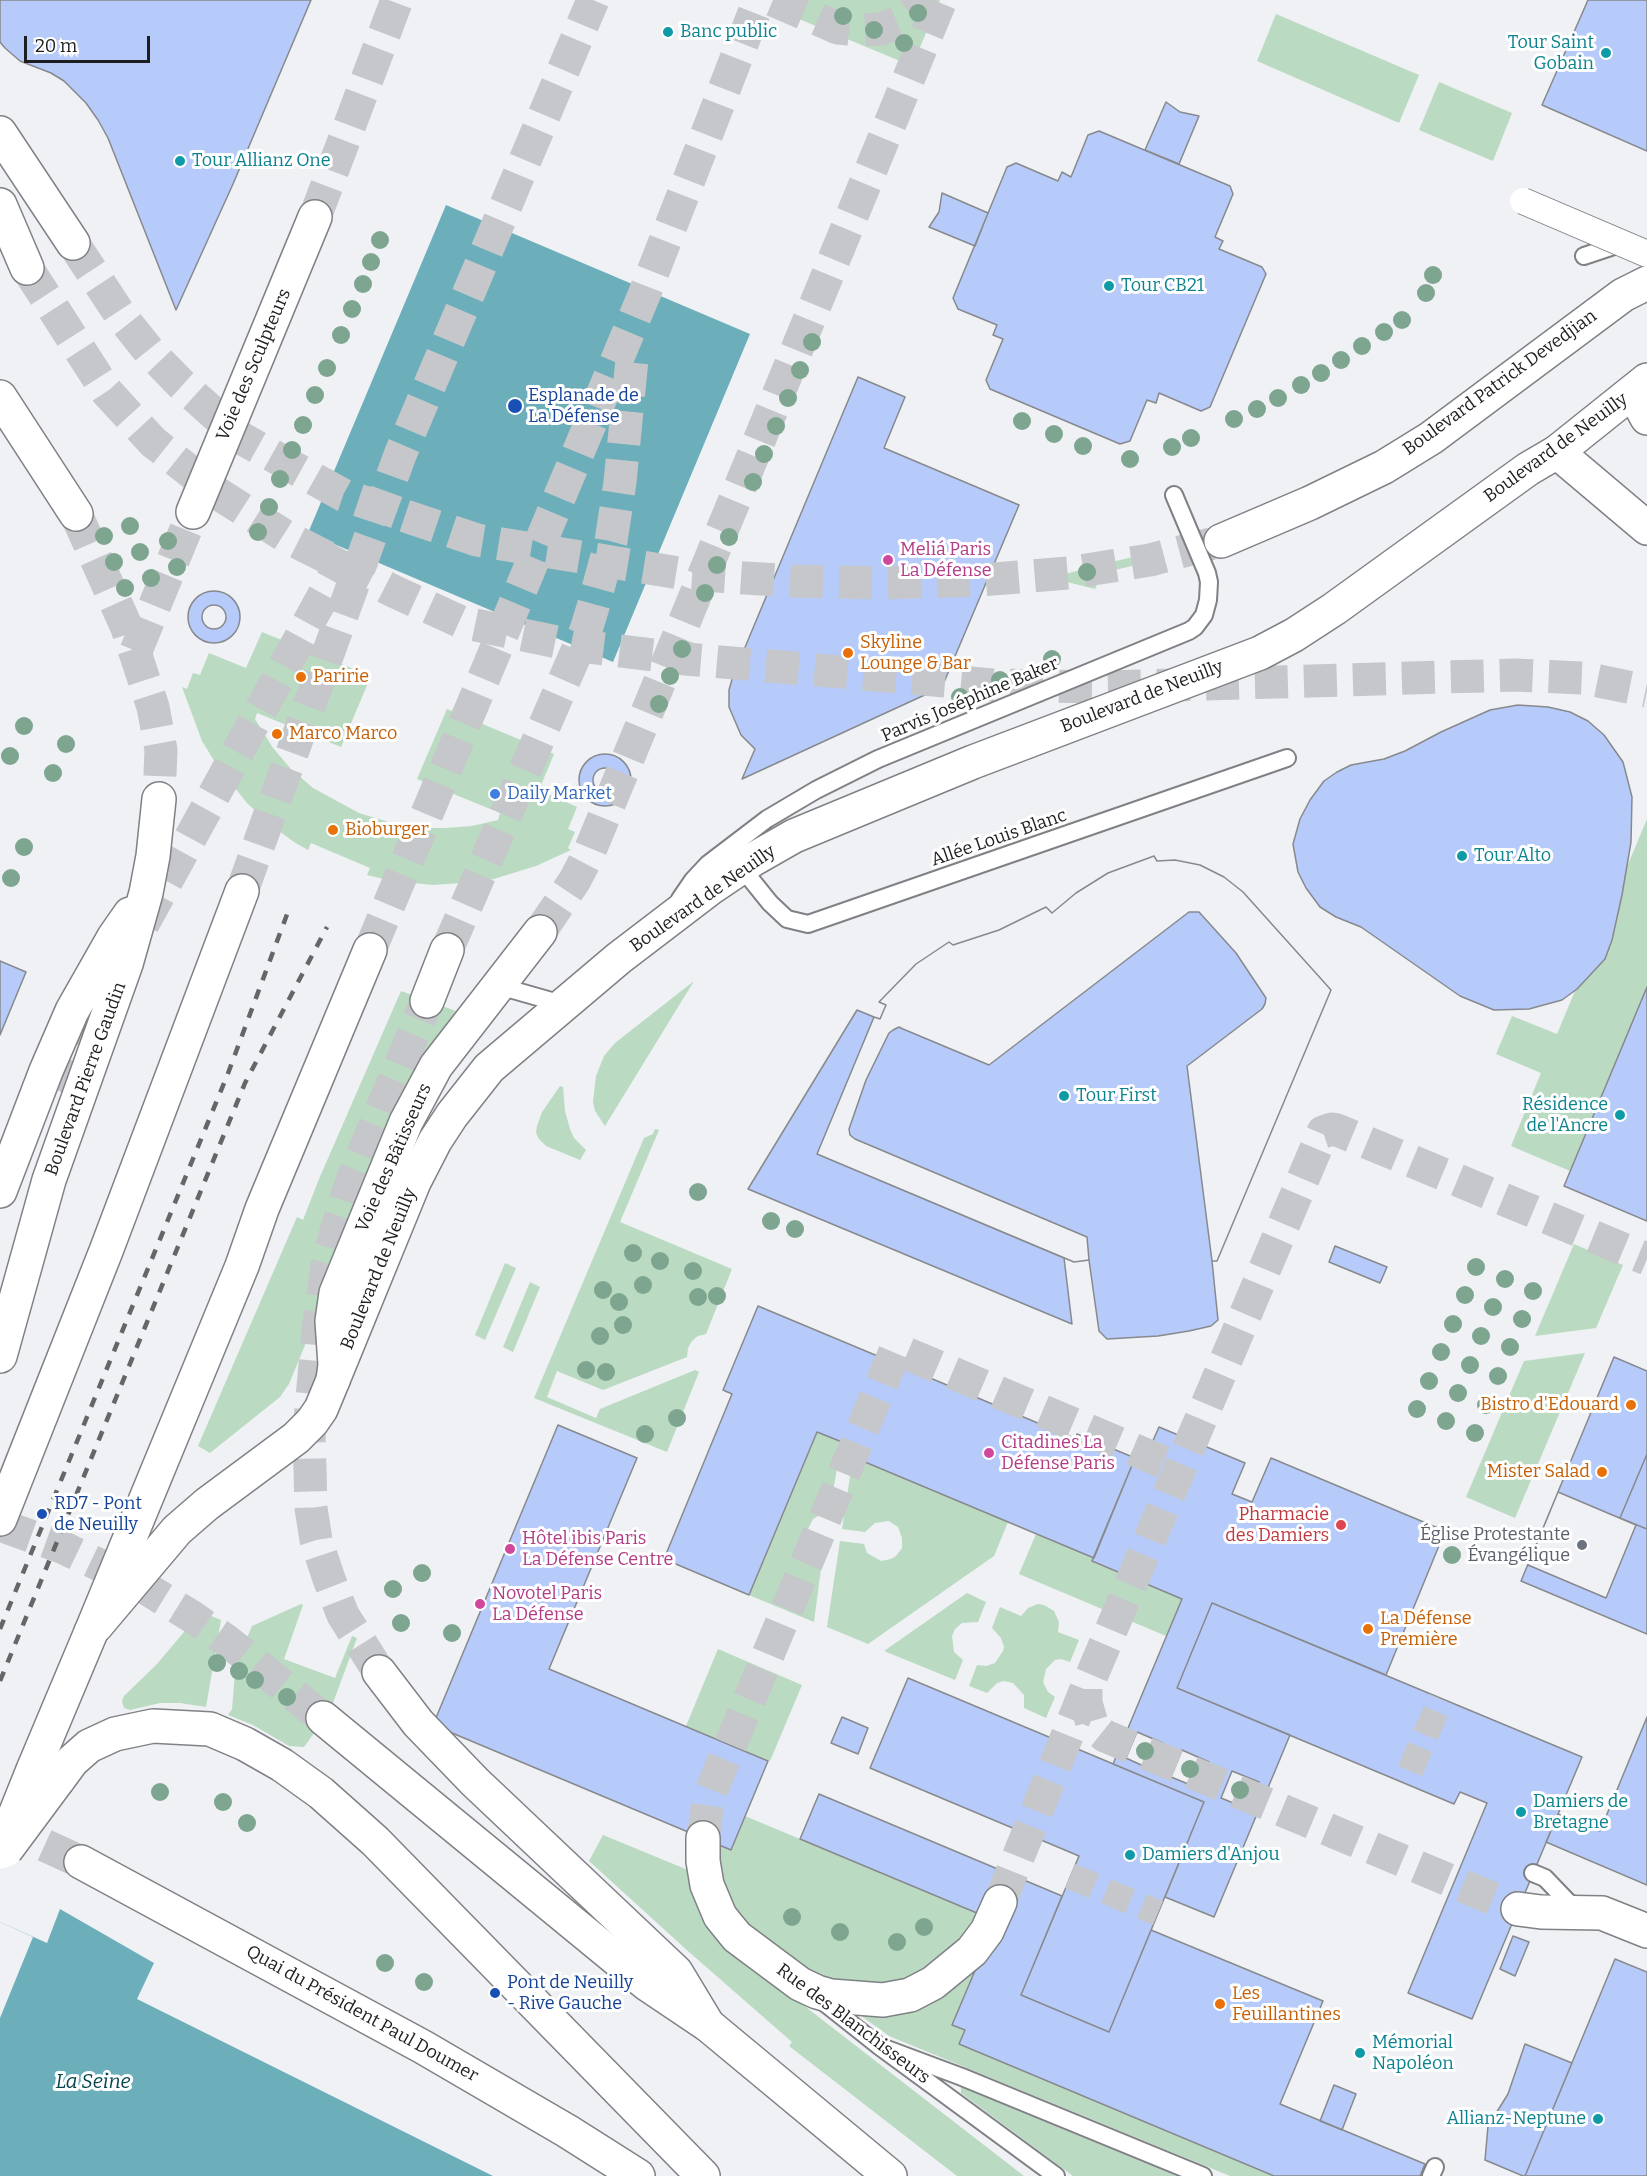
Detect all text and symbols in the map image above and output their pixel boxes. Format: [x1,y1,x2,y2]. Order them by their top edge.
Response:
place label: Banc public [680,21,777,43]
scale bar [27,24,153,62]
marker: Banc public [661,25,675,39]
place label: Tour Saint Gobain [1508,32,1594,74]
text: 20 m [35,35,77,57]
marker: Tour Saint Gobain [1599,46,1613,60]
place label: Tour Allianz One [192,150,331,172]
marker: Tour Allianz One [173,154,187,168]
place label: Tour CB21 [1121,275,1204,297]
marker: Tour CB21 [1102,279,1116,293]
street label: Voie des Sculpteurs [212,286,296,444]
street label: Boulevard Patrick Devedjian [1399,305,1601,461]
place label: Esplanade de La Défense [528,385,639,428]
street label: Boulevard de Neuilly [1480,389,1632,507]
marker: Esplanade de La Défense [506,397,524,415]
place label: Meliá Paris La Défense [900,539,992,582]
marker: Meliá Paris La Défense [881,553,895,567]
place label: Skyline Lounge & Bar [860,632,971,674]
marker: Skyline Lounge & Bar [841,646,855,660]
street label: Parvis Joséphine Baker [878,653,1062,747]
street label: Boulevard de Neuilly [1058,656,1226,738]
place label: Paririe [313,666,369,688]
marker: Paririe [294,670,308,684]
place label: Marco Marco [289,723,397,745]
marker: Marco Marco [270,727,284,741]
place label: Daily Market [507,783,612,805]
marker: Daily Market [488,787,502,801]
street label: Allée Louis Blanc [928,805,1070,871]
place label: Bioburger [345,819,429,841]
marker: Bioburger [326,823,340,837]
street label: Boulevard de Neuilly [626,841,780,957]
place label: Tour Alto [1474,845,1551,867]
marker: Tour Alto [1455,849,1469,863]
street label: Boulevard Pierre Gaudin [41,979,131,1179]
street label: Voie des Bâtisseurs [351,1080,437,1236]
place label: Tour First [1076,1085,1157,1107]
marker: Tour First [1057,1089,1071,1103]
place label: Résidence de l'Ancre [1522,1094,1608,1136]
marker: Résidence de l'Ancre [1613,1108,1627,1122]
street label: Boulevard de Neuilly [337,1185,421,1353]
place label: Bistro d'Edouard [1480,1394,1619,1416]
marker: Bistro d'Edouard [1624,1398,1638,1412]
place label: Citadines La Défense Paris [1001,1432,1115,1474]
marker: Citadines La Défense Paris [982,1446,996,1460]
place label: Mister Salad [1487,1461,1590,1483]
marker: Mister Salad [1595,1465,1609,1479]
place label: RD7 - Pont de Neuilly [54,1493,142,1536]
place label: Pharmacie des Damiers [1225,1504,1329,1546]
marker: RD7 - Pont de Neuilly [35,1507,49,1521]
marker: Pharmacie des Damiers [1334,1518,1348,1532]
place label: Église Protestante Évangélique [1420,1524,1570,1567]
place label: Hôtel ibis Paris La Défense Centre [522,1528,673,1570]
marker: Église Protestante Évangélique [1575,1538,1589,1552]
marker: Hôtel ibis Paris La Défense Centre [503,1542,517,1556]
place label: Novotel Paris La Défense [492,1583,602,1626]
marker: Novotel Paris La Défense [473,1597,487,1611]
place label: La Défense Première [1380,1608,1472,1650]
marker: La Défense Première [1361,1622,1375,1636]
place label: Damiers de Bretagne [1533,1791,1628,1834]
marker: Damiers de Bretagne [1514,1805,1528,1819]
place label: Damiers d'Anjou [1142,1844,1280,1866]
marker: Damiers d'Anjou [1123,1848,1137,1862]
street label: Quai du Président Paul Doumer [242,1941,482,2087]
street label: Rue des Blanchisseurs [772,1959,934,2089]
place label: Pont de Neuilly - Rive Gauche [507,1972,633,2014]
place label: Les Feuillantines [1232,1983,1341,2026]
marker: Pont de Neuilly - Rive Gauche [488,1986,502,2000]
marker: Les Feuillantines [1213,1997,1227,2011]
place label: Mémorial Napoléon [1372,2032,1454,2074]
marker: Mémorial Napoléon [1353,2046,1367,2060]
water label: La Seine [55,2070,131,2094]
place label: Allianz-Neptune [1446,2108,1586,2130]
marker: Allianz-Neptune [1591,2112,1605,2126]

